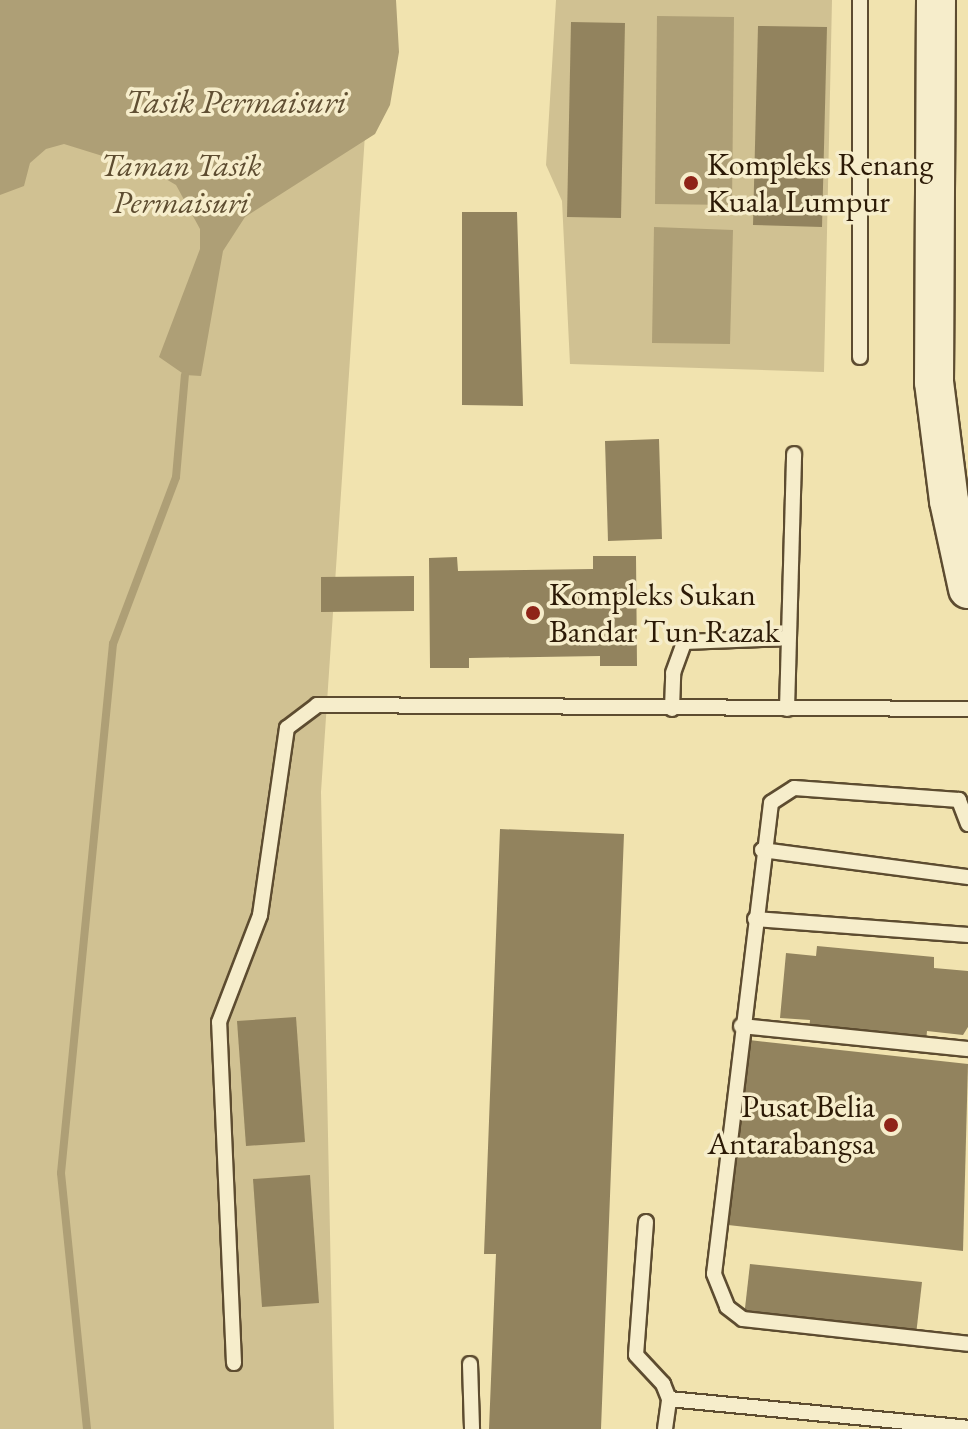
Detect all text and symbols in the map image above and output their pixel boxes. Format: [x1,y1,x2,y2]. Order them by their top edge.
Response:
water label: Tasik Permaisuri [125,82,347,122]
place label: Kompleks Renang Kuala Lumpur [707,146,933,221]
park label: Taman Tasik Permaisuri [100,147,262,222]
marker: Kompleks Renang Kuala Lumpur [682,174,700,192]
place label: Kompleks Sukan Bandar Tun Razak [549,576,780,651]
marker: Kompleks Sukan Bandar Tun Razak [524,604,542,622]
place label: Pusat Belia Antarabangsa [707,1088,875,1163]
marker: Pusat Belia Antarabangsa [882,1116,900,1134]

